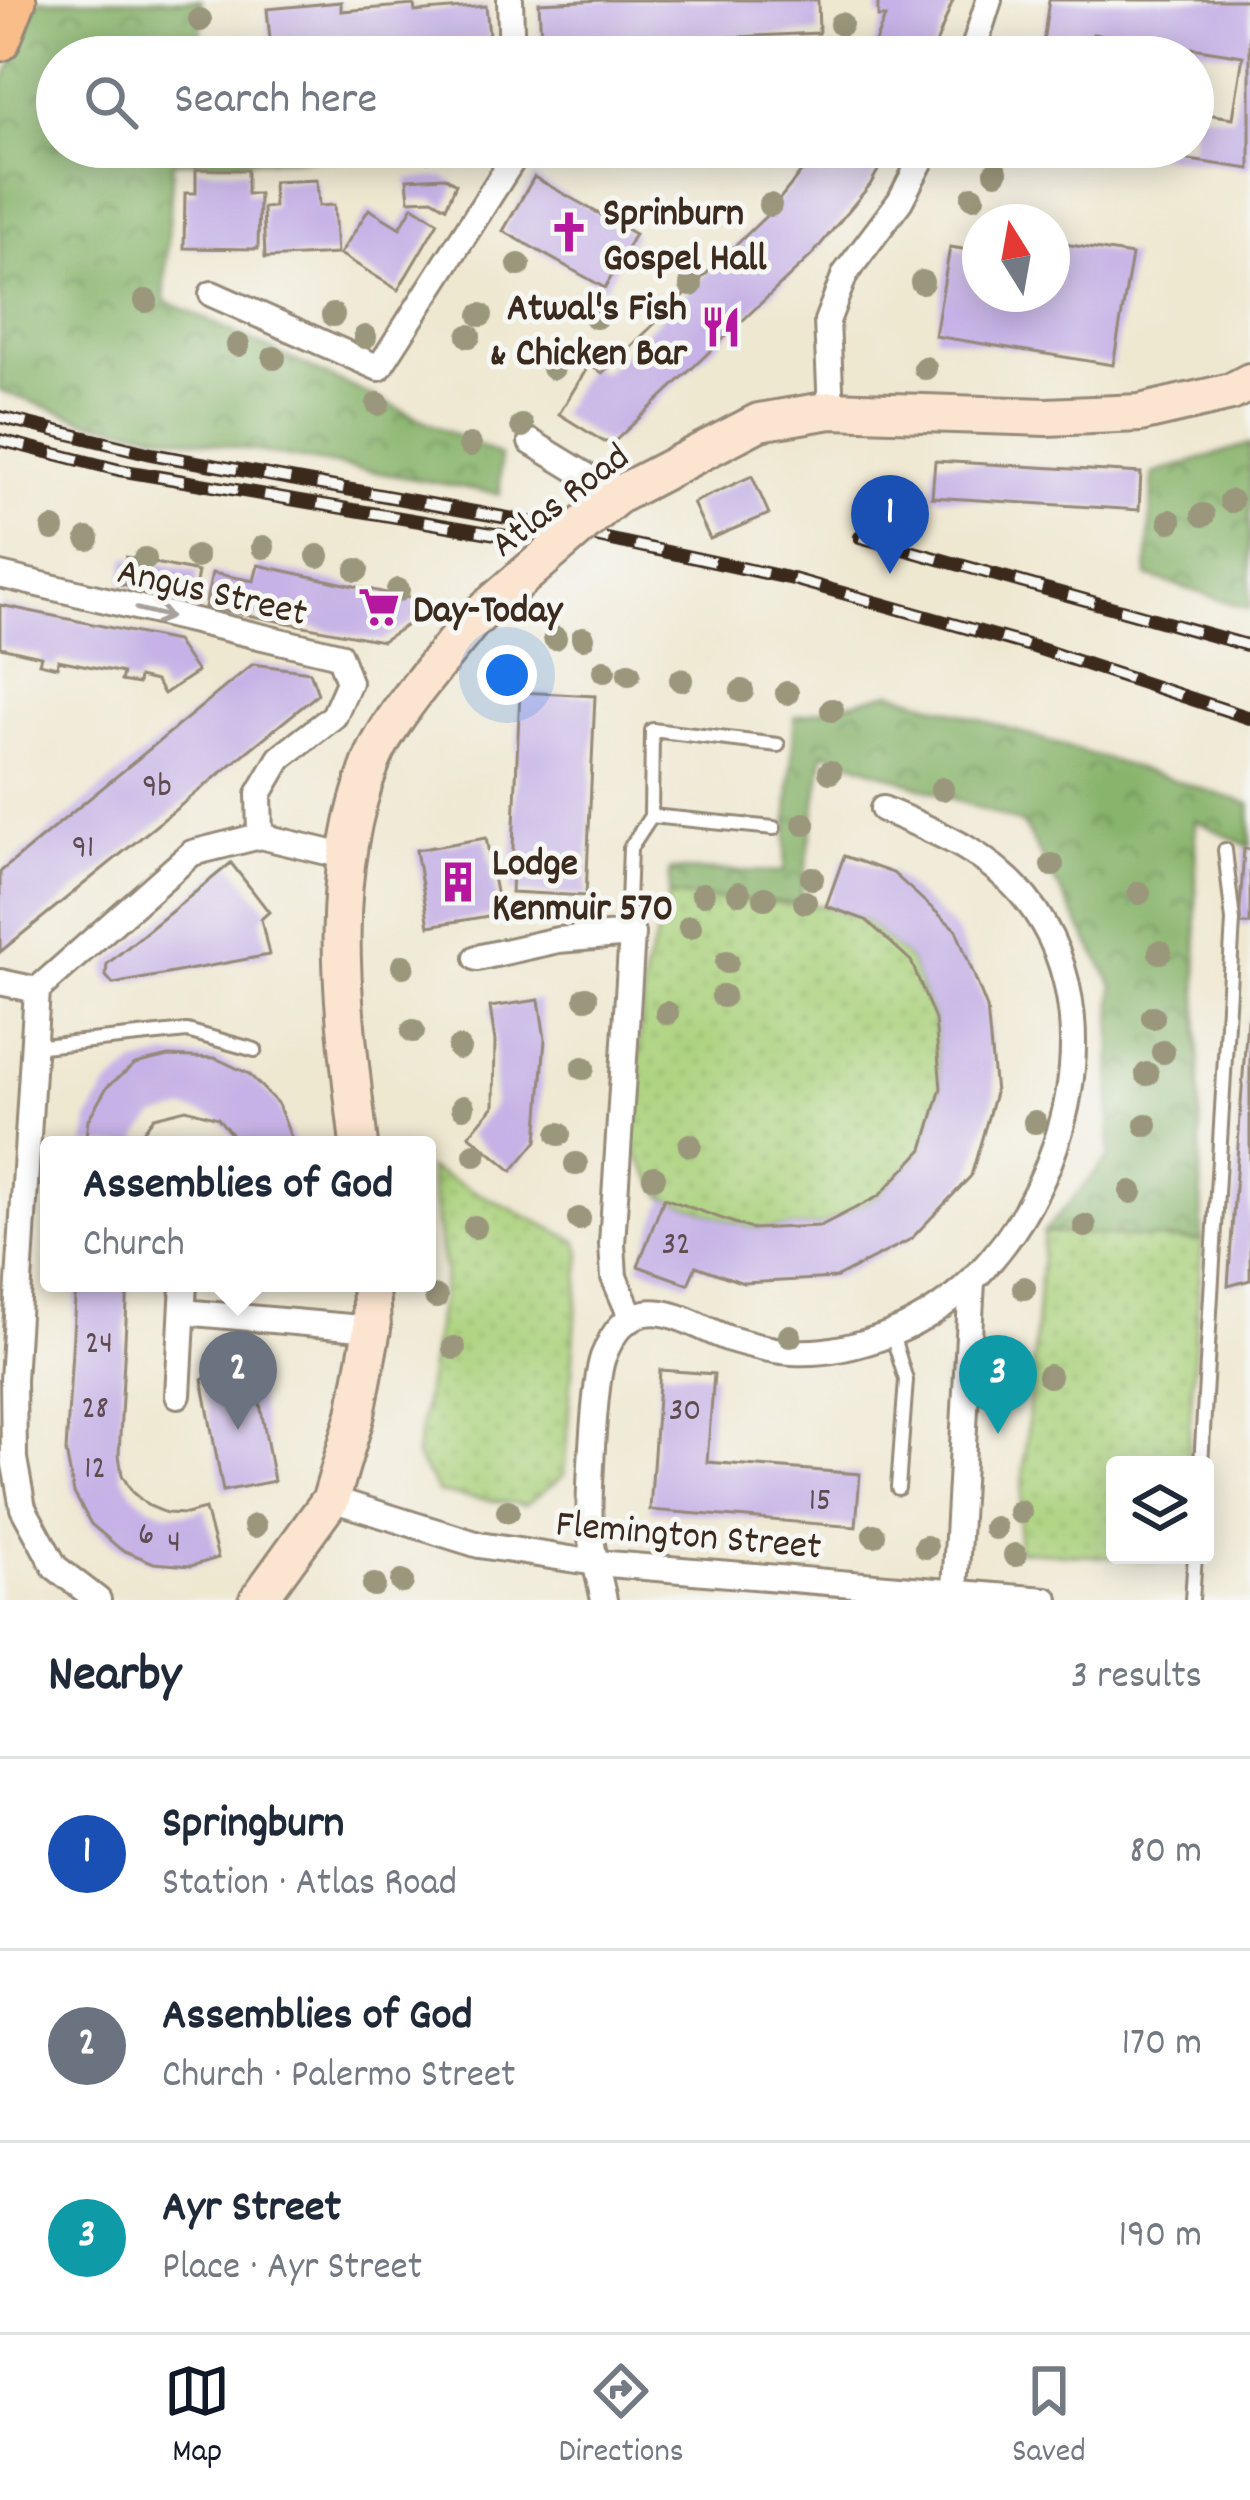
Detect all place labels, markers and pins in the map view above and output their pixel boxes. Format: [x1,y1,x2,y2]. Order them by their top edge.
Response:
place label: Sprinburn Gospel Hall [603,189,767,289]
church icon: Sprinburn Gospel Hall [546,209,592,255]
place label: Atwal's Fish & Chicken Bar [490,284,688,384]
restaurant icon: Atwal's Fish & Chicken Bar [698,304,744,350]
pin: 1 [851,475,929,574]
supermarket icon: Day-Today [356,584,402,630]
place label: Day-Today [413,586,564,641]
place label: Lodge Kenmuir 570 [492,839,674,939]
building icon: Lodge Kenmuir 570 [435,859,481,905]
pin: 2 [199,1331,277,1430]
pin: 3 [959,1335,1037,1434]

